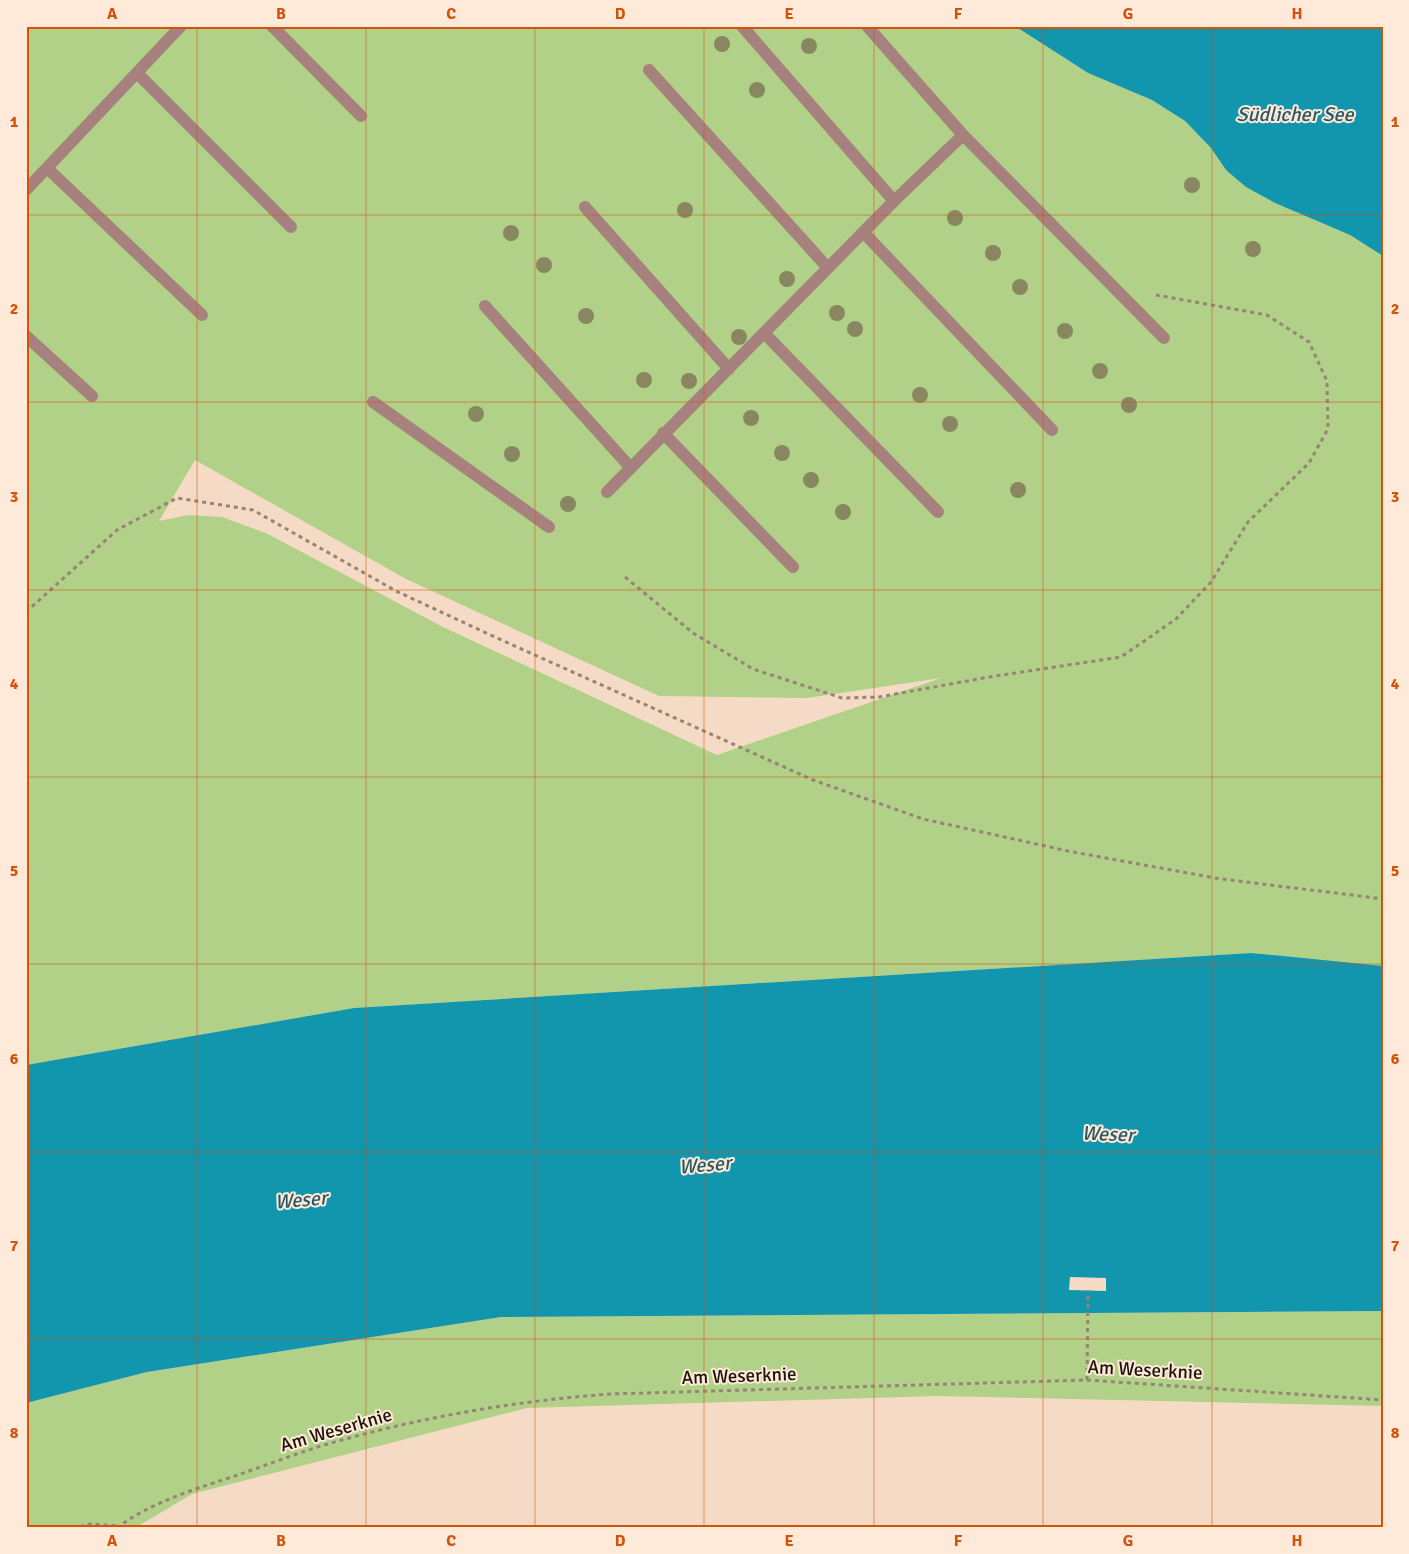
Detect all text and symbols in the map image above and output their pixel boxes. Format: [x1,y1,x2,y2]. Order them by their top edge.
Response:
text: A [107,4,118,24]
text: B [276,4,286,24]
text: C [446,4,456,24]
text: D [615,4,626,24]
text: E [784,4,794,24]
text: F [954,4,963,24]
text: G [1123,4,1133,24]
text: H [1292,4,1302,24]
water label: Südlicher See [1236,102,1355,127]
text: 1 [10,112,19,132]
text: 1 [1391,112,1400,132]
text: 2 [10,299,18,319]
text: 2 [1391,299,1399,319]
text: 3 [10,487,18,507]
text: 3 [1391,487,1399,507]
text: 4 [10,674,19,694]
text: 4 [1391,674,1400,694]
text: 5 [10,861,18,881]
text: 5 [1391,861,1399,881]
text: 6 [10,1049,19,1069]
text: 6 [1391,1049,1400,1069]
water label: Weser [1081,1121,1137,1147]
water label: Weser [678,1150,735,1180]
water label: Weser [274,1185,331,1215]
text: 7 [10,1236,19,1256]
text: 7 [1391,1236,1400,1256]
street label: Am Weserknie [1087,1355,1203,1385]
street label: Am Weserknie [681,1362,797,1390]
street label: Am Weserknie [277,1403,395,1457]
text: 8 [10,1423,19,1443]
text: 8 [1391,1423,1400,1443]
text: A [107,1531,118,1551]
text: B [276,1531,286,1551]
text: C [446,1531,456,1551]
text: D [615,1531,626,1551]
text: E [784,1531,794,1551]
text: F [954,1531,963,1551]
text: G [1123,1531,1133,1551]
text: H [1292,1531,1302,1551]

